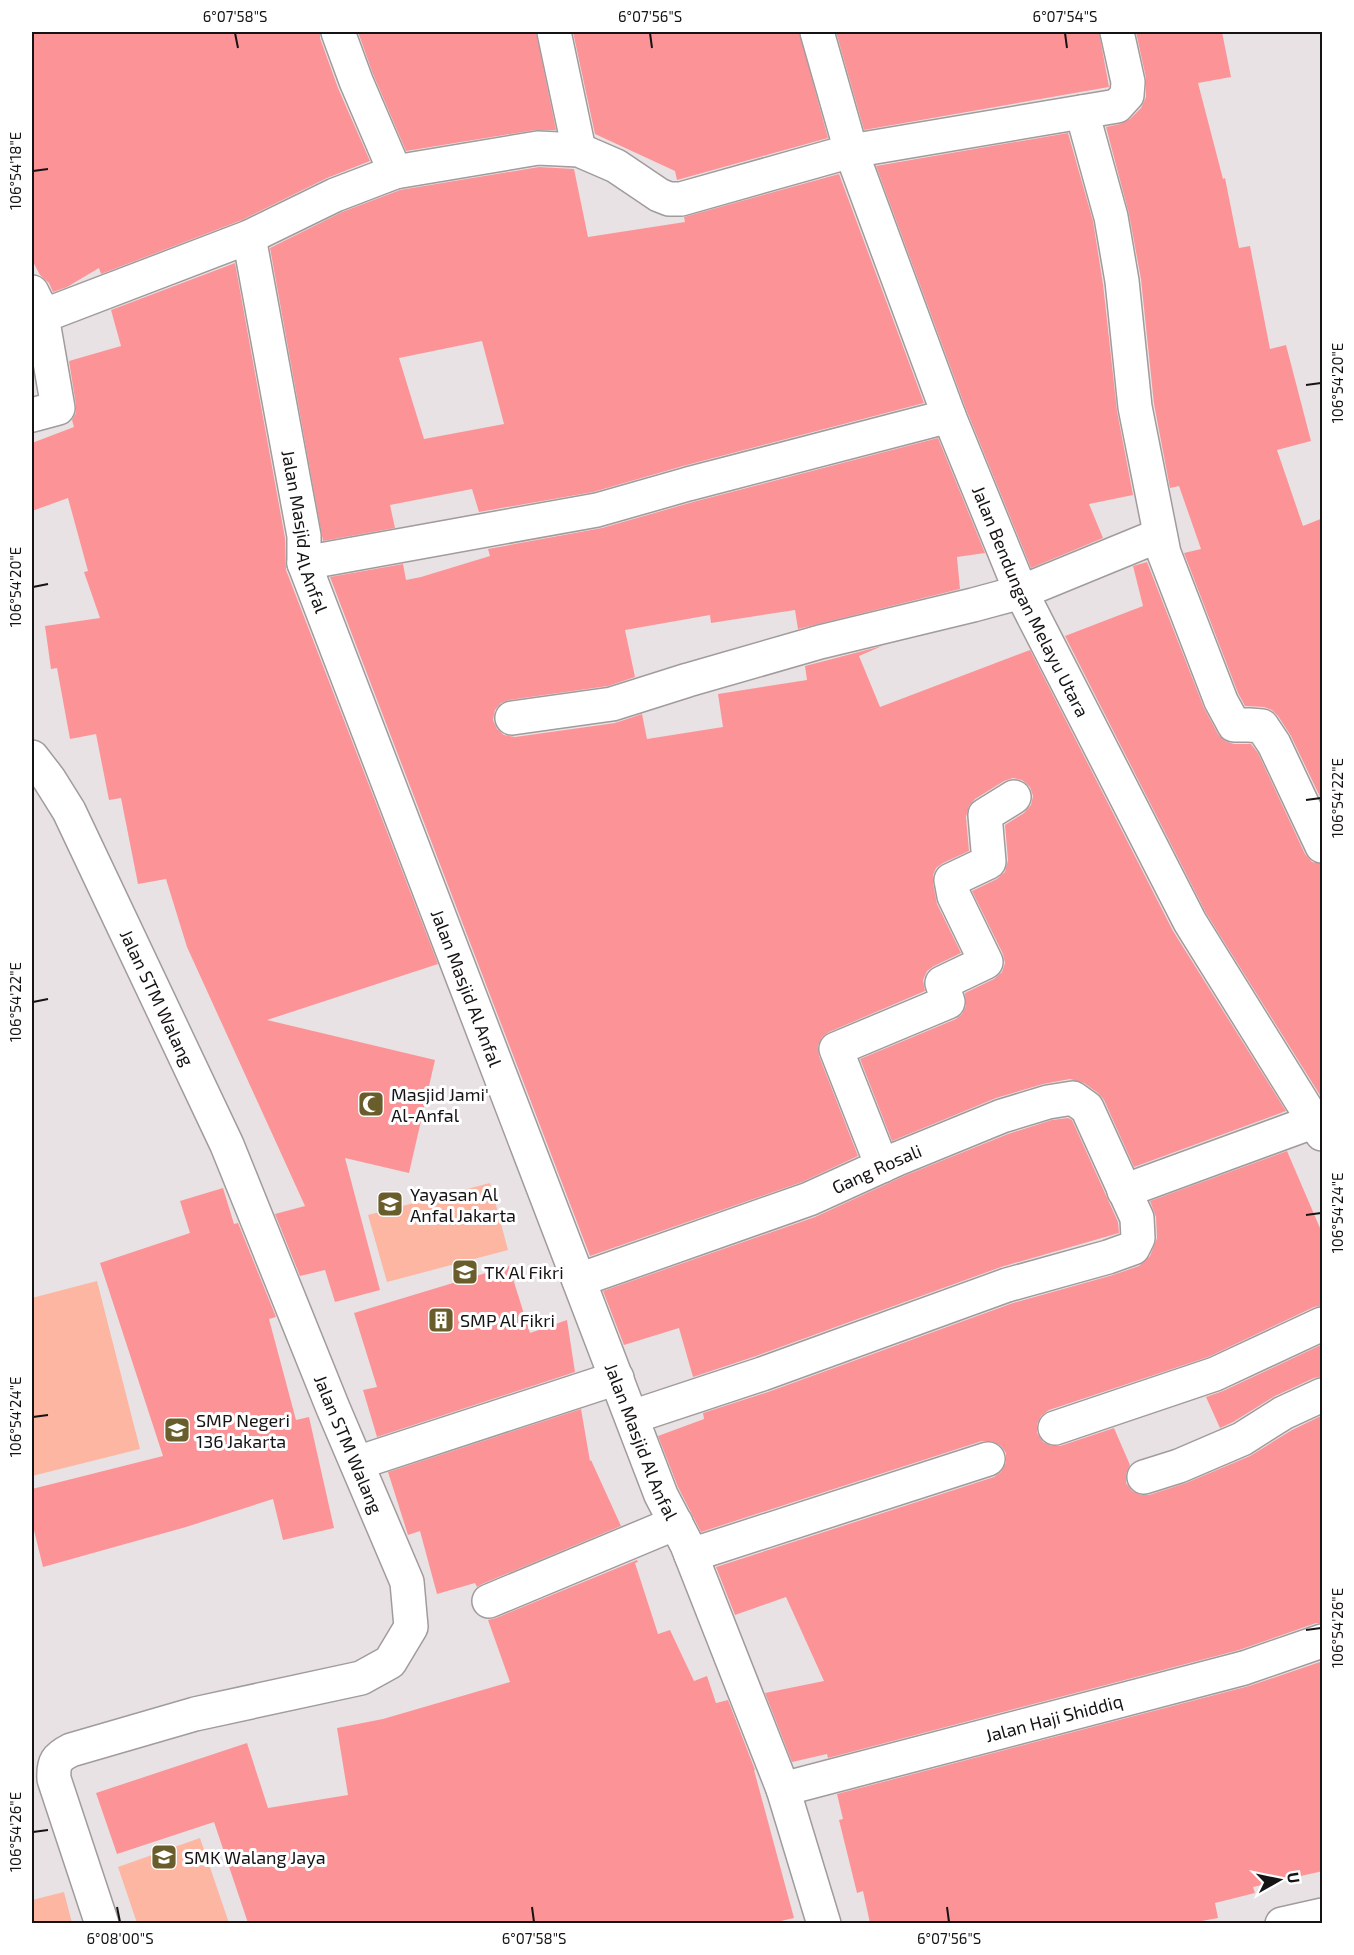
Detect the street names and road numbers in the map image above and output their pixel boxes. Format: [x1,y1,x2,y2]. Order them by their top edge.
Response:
street label: Jalan Masjid Al Anfal [277,448,333,617]
street label: Jalan Bendungan Melayu Utara [968,482,1094,721]
street label: Jalan Masjid Al Anfal [427,906,507,1070]
street label: Jalan STM Walang [116,926,199,1069]
street label: Gang Rosali [828,1139,925,1198]
street label: Jalan Masjid Al Anfal [600,1360,683,1524]
street label: Jalan STM Walang [310,1372,388,1517]
street label: Jalan Haji Shiddiq [983,1689,1125,1746]

